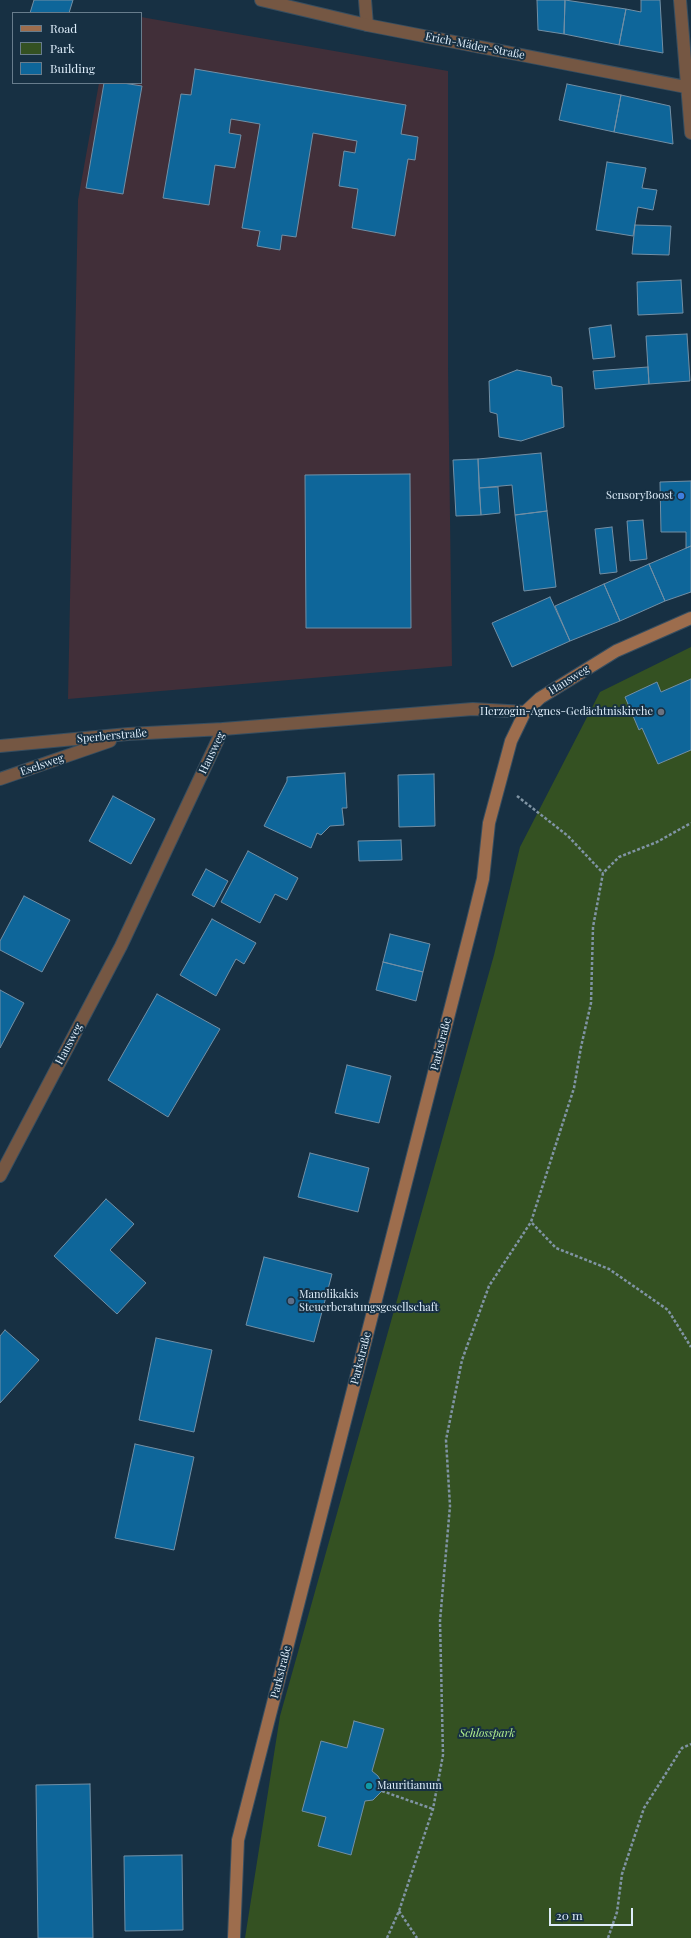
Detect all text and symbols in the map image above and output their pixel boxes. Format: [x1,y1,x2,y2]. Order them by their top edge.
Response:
legend [12,12,142,84]
text: Road [50,20,77,36]
street label: Erich-Mäder-Straße [424,30,526,62]
text: Park [50,40,75,56]
text: Building [50,60,95,76]
place label: SensoryBoost [606,489,673,503]
marker: SensoryBoost [676,491,686,501]
street label: Hausweg [547,663,591,697]
place label: Herzogin-Agnes-Gedächtniskirche [480,705,653,719]
marker: Herzogin-Agnes-Gedächtniskirche [656,707,666,717]
street label: Sperberstraße [76,726,148,746]
street label: Hausweg [196,730,228,776]
street label: Eselsweg [19,751,65,779]
street label: Parkstraße [428,1016,454,1072]
street label: Hausweg [53,1021,85,1067]
place label: Manolikakis Steuerberatungsgesellschaft [299,1288,438,1314]
marker: Manolikakis Steuerberatungsgesellschaft [286,1296,296,1306]
street label: Parkstraße [348,1330,374,1386]
street label: Parkstraße [268,1644,294,1700]
park label: Schlosspark [459,1727,515,1741]
place label: Mauritianum [377,1779,442,1793]
marker: Mauritianum [364,1781,374,1791]
scale bar [551,1900,635,1926]
text: 20 m [556,1907,583,1923]

